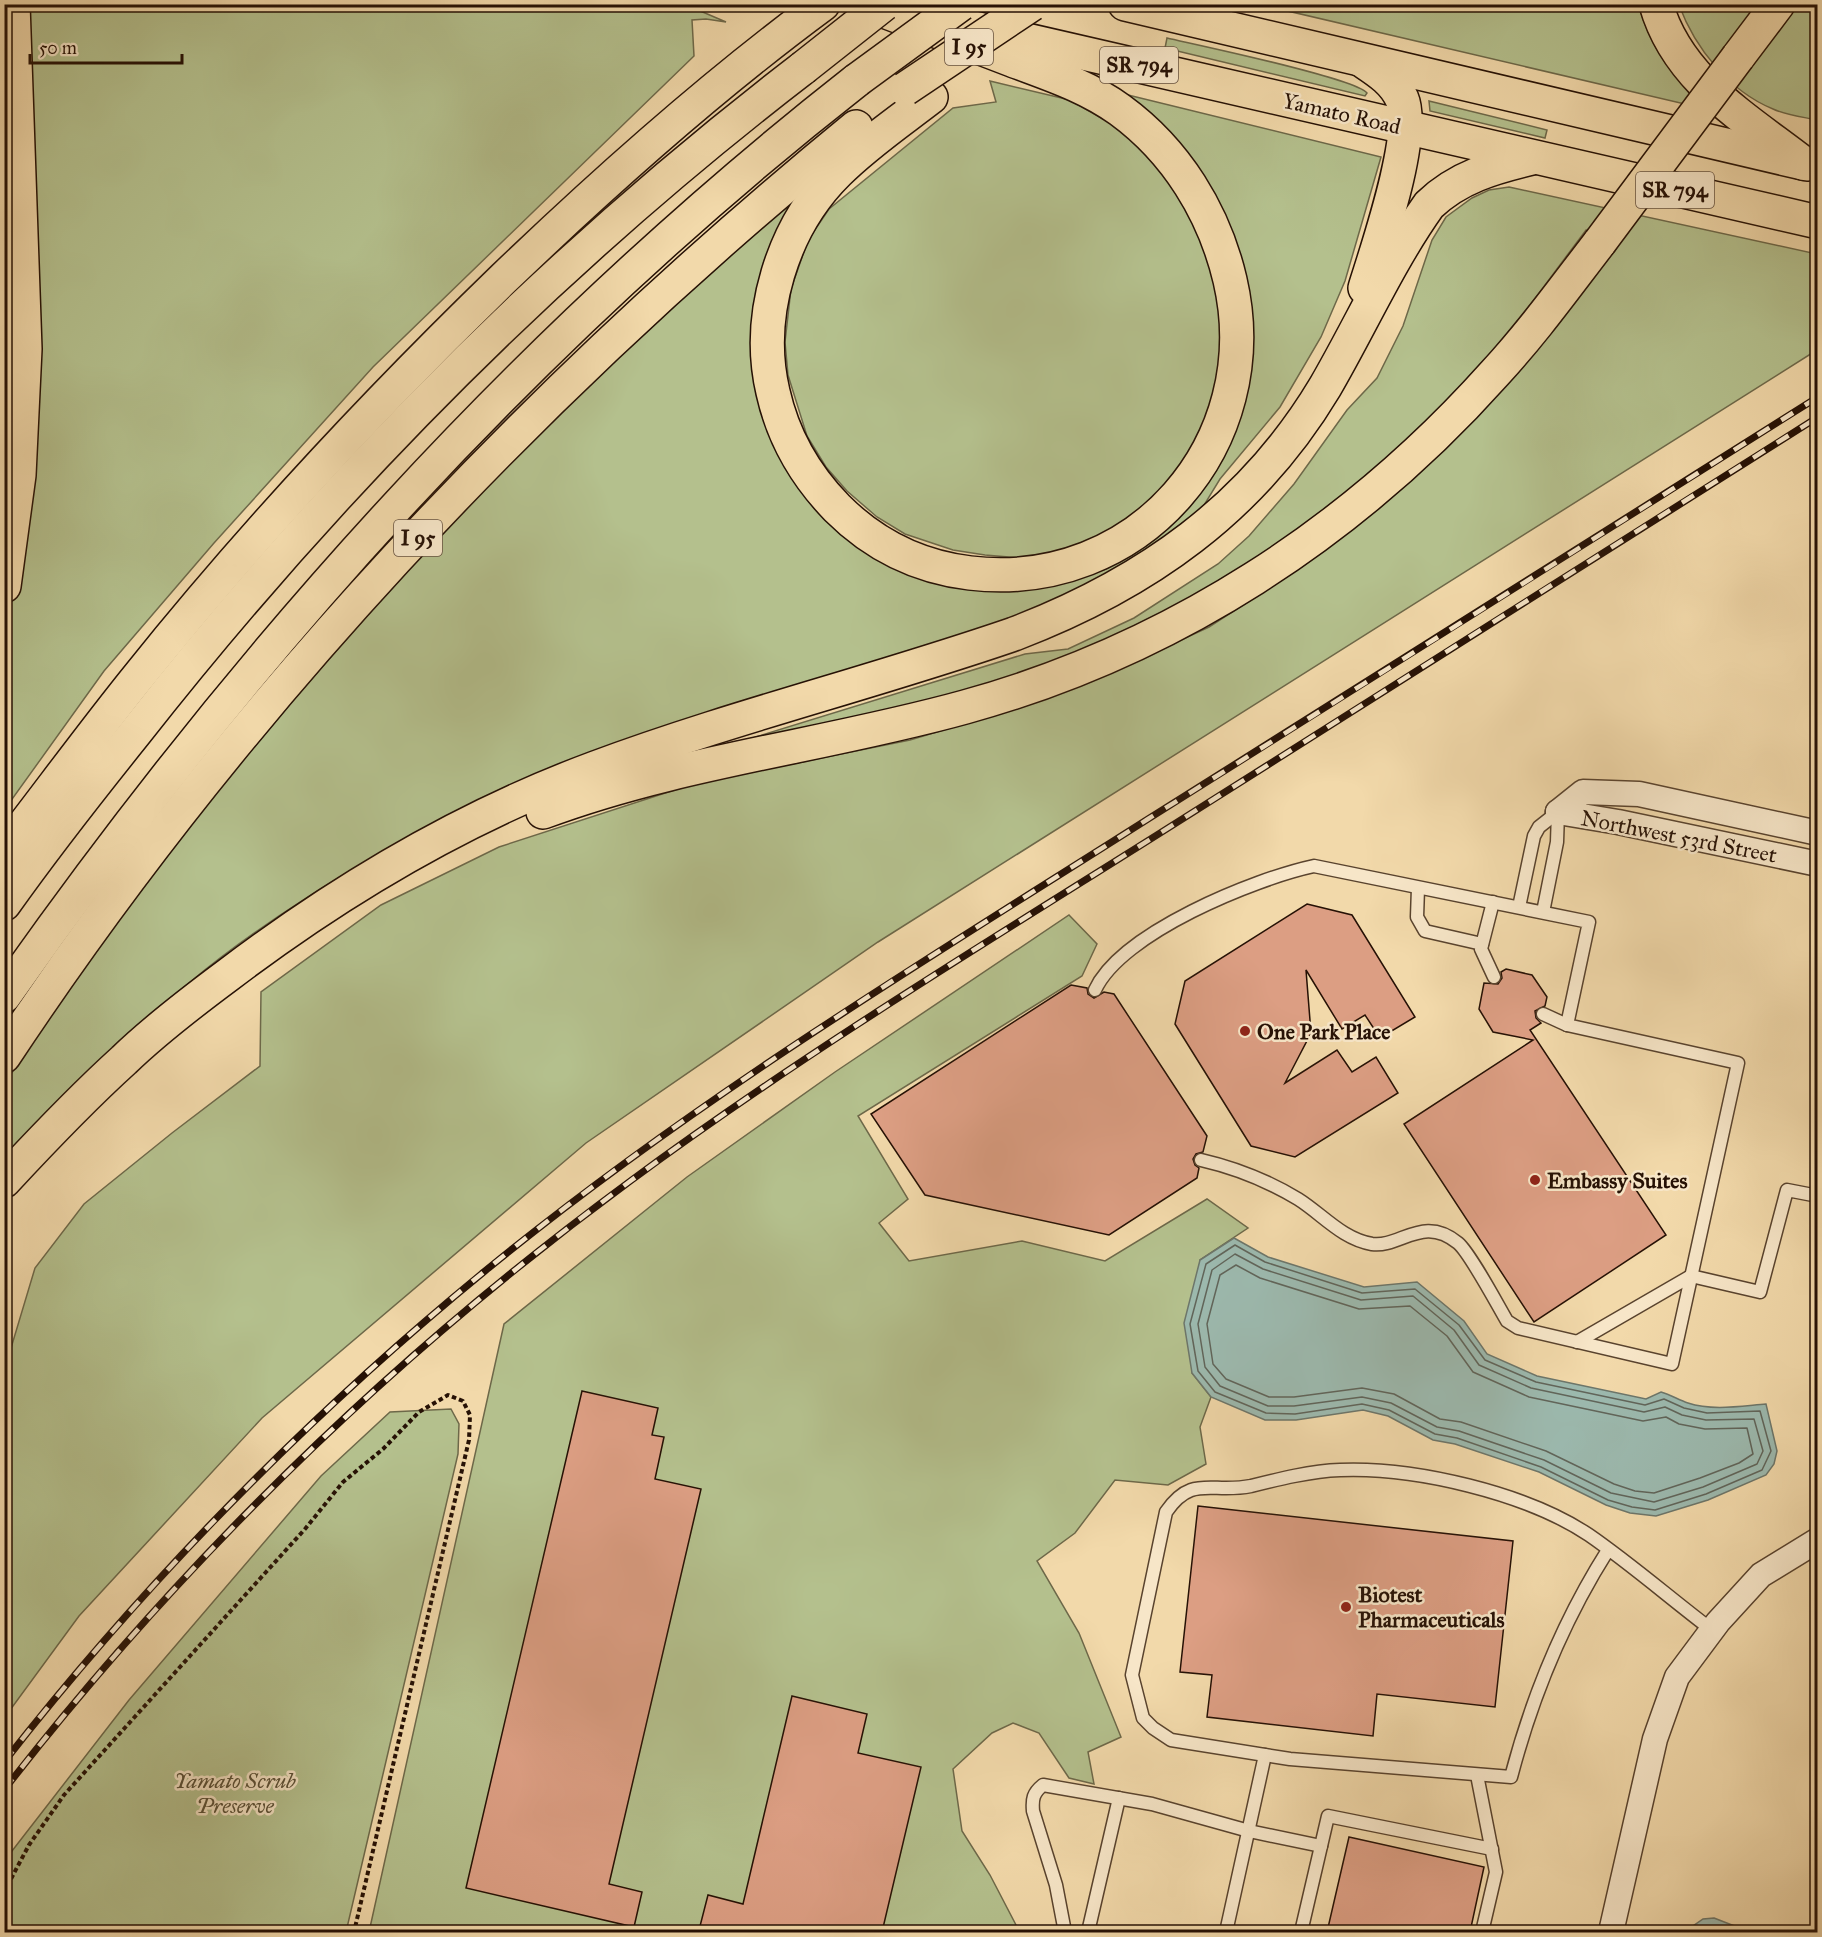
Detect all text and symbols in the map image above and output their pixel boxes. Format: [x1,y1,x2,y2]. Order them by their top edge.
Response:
scale bar [30,27,182,65]
road number: I 95 [945,29,993,65]
text: 50 m [39,37,77,59]
road number: SR 794 [1100,47,1178,83]
street label: Yamato Road [1280,87,1404,140]
road number: SR 794 [1636,172,1714,208]
road number: I 95 [394,520,442,556]
street label: Northwest 53rd Street [1579,804,1779,869]
place label: One Park Place [1257,1018,1390,1045]
marker: One Park Place [1238,1024,1252,1038]
place label: Embassy Suites [1547,1167,1688,1194]
marker: Embassy Suites [1528,1173,1542,1187]
place label: Biotest Pharmaceuticals [1358,1581,1505,1633]
marker: Biotest Pharmaceuticals [1339,1600,1353,1614]
park label: Yamato Scrub Preserve [174,1767,296,1819]

